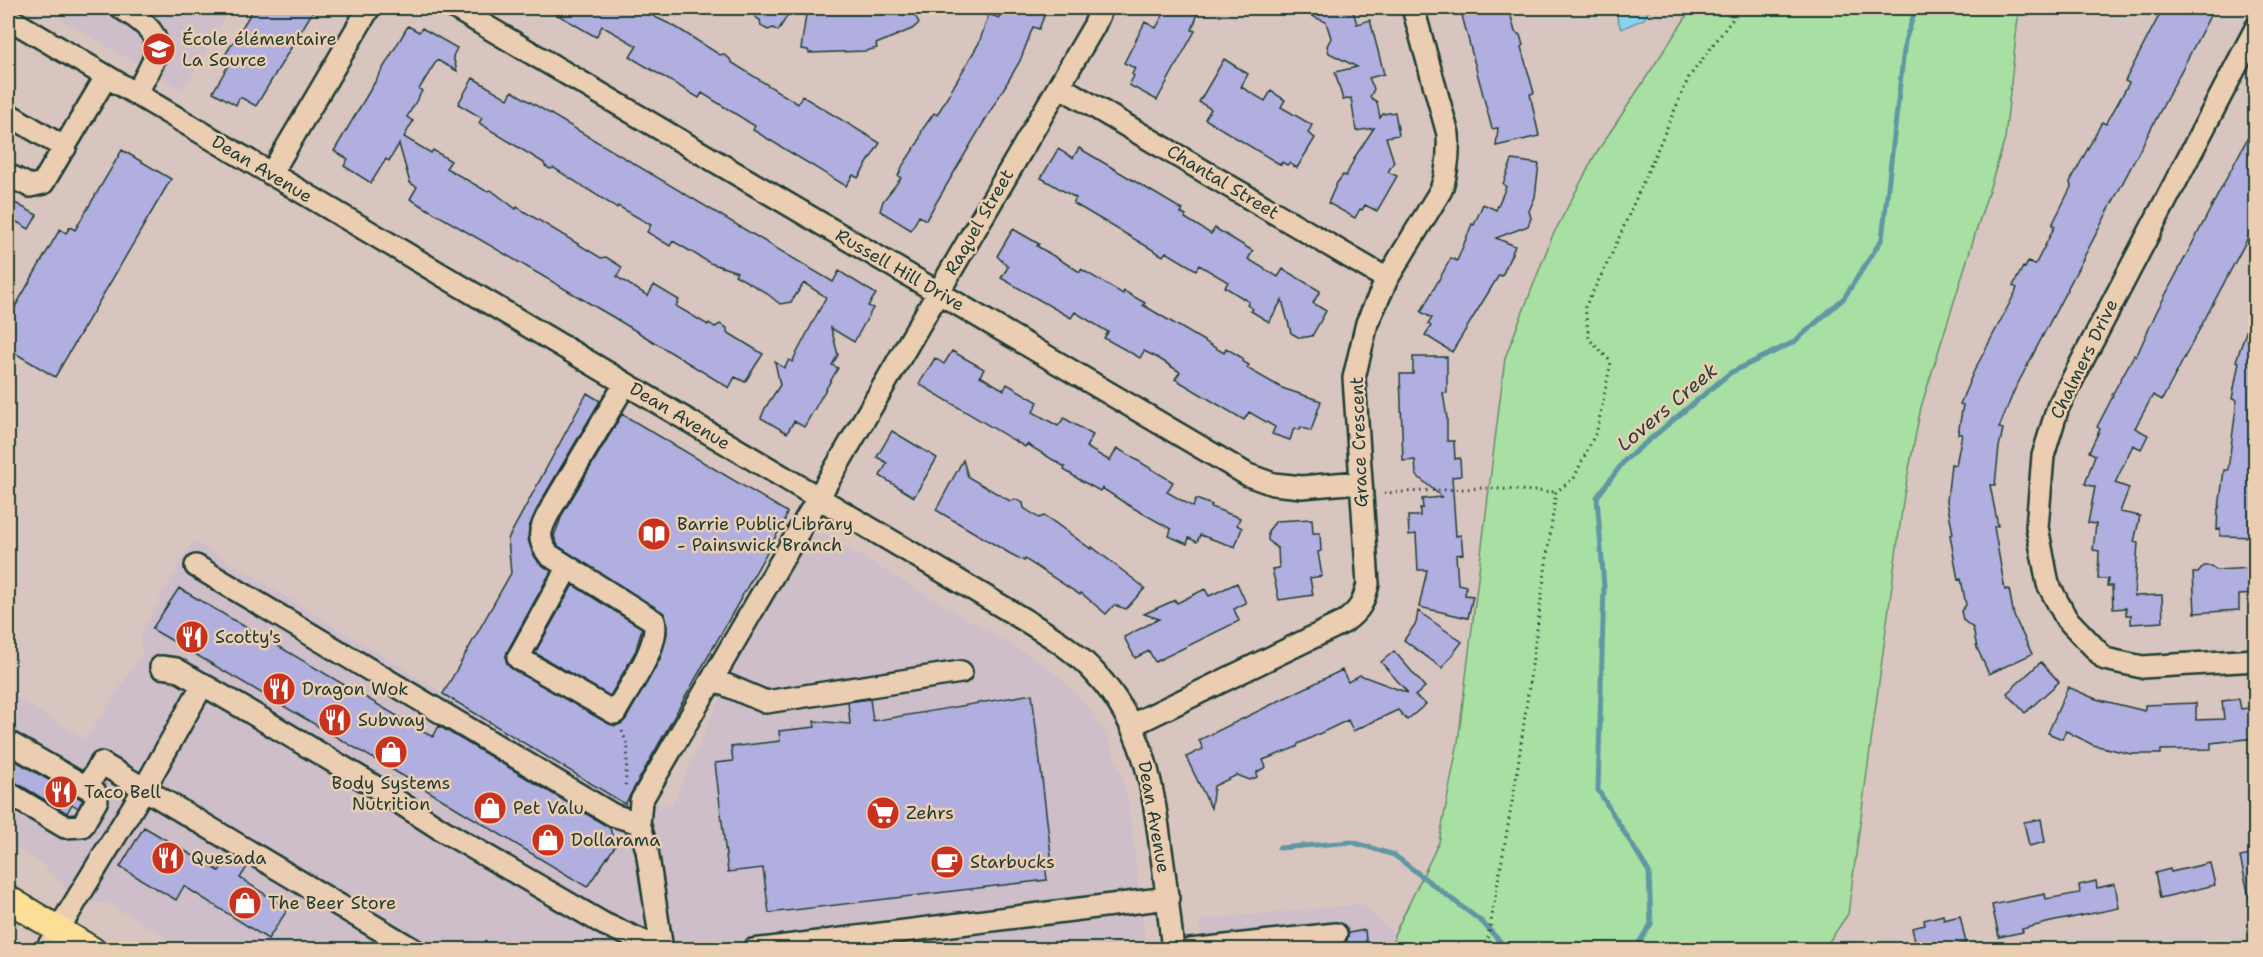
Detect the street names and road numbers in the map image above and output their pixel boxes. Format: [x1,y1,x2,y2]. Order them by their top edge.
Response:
street label: Dean Avenue [207,129,317,209]
street label: Chantal Street [1162,139,1284,225]
street label: Raquel Street [939,165,1019,279]
street label: Russell Hill Drive [831,223,969,317]
street label: Chalmers Drive [2045,295,2123,423]
street label: Dean Avenue [625,376,735,456]
street label: Grace Crescent [1345,376,1373,508]
street label: Dean Avenue [1132,759,1176,875]

